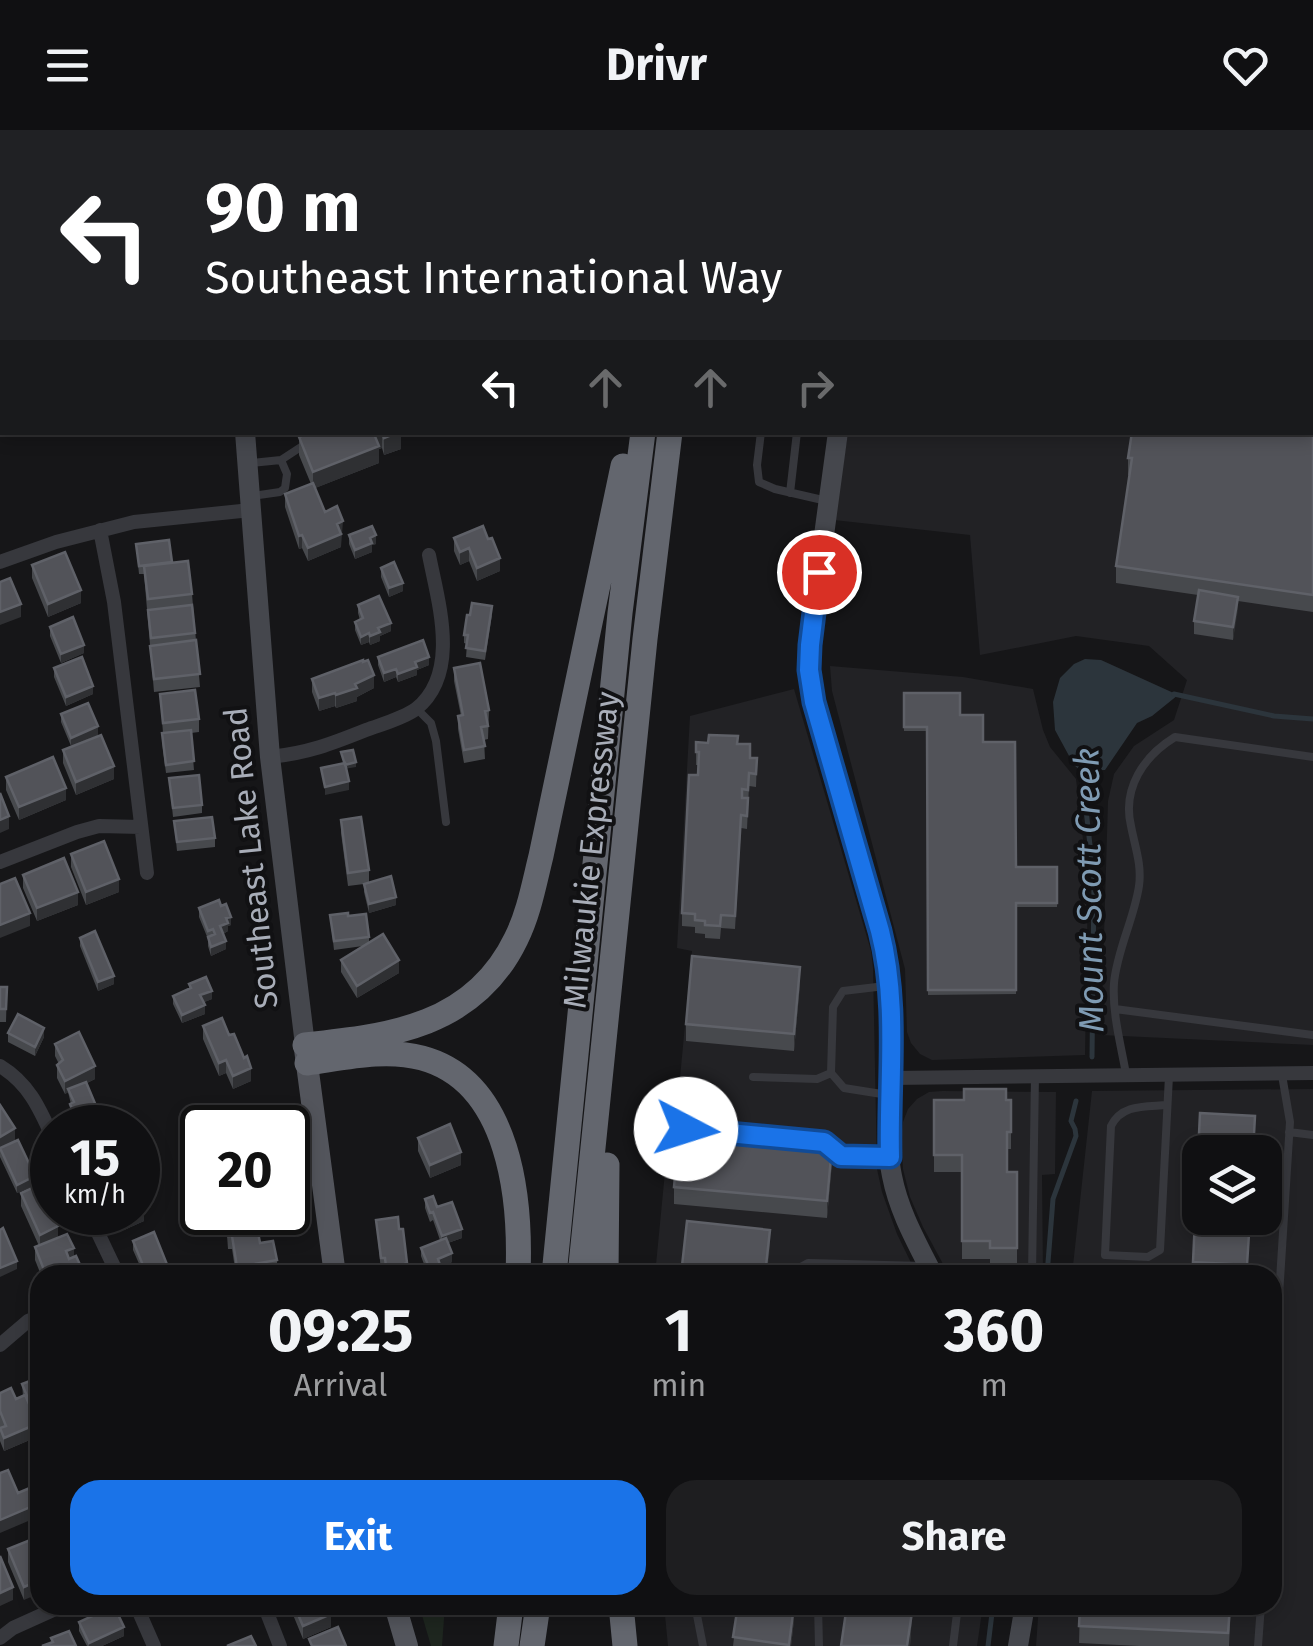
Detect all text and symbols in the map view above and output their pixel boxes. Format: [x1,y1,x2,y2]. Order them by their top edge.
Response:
icon: menu [40,38,95,93]
text: Drivr [606,38,707,92]
icon: heart [1218,38,1273,93]
text: 90 m [205,166,361,250]
icon: left [40,170,170,300]
text: Southeast International Way [205,251,782,305]
icon: left [473,360,528,415]
icon: ahead [578,360,633,415]
icon: ahead [683,360,738,415]
icon: right [788,360,843,415]
pin [777,530,862,615]
icon: arrive [792,545,847,600]
street label: Milwaukie Expressway [555,689,627,1010]
street label: Southeast Lake Road [216,705,286,1011]
water label: Mount Scott Creek [1066,747,1112,1033]
position arrow [634,1077,738,1181]
speed limit sign: 20 [180,1105,310,1235]
text: 15 [70,1128,120,1188]
map controls [1182,1135,1282,1235]
button: layers [1182,1135,1282,1235]
text: km/h [64,1180,126,1210]
text: 09:25 [268,1295,413,1367]
text: 1 [665,1295,693,1367]
text: 360 [944,1295,1044,1367]
text: Arrival [294,1366,387,1404]
text: min [651,1366,706,1404]
text: m [980,1366,1008,1404]
button: Exit [70,1480,646,1595]
button: Share [666,1480,1242,1595]

